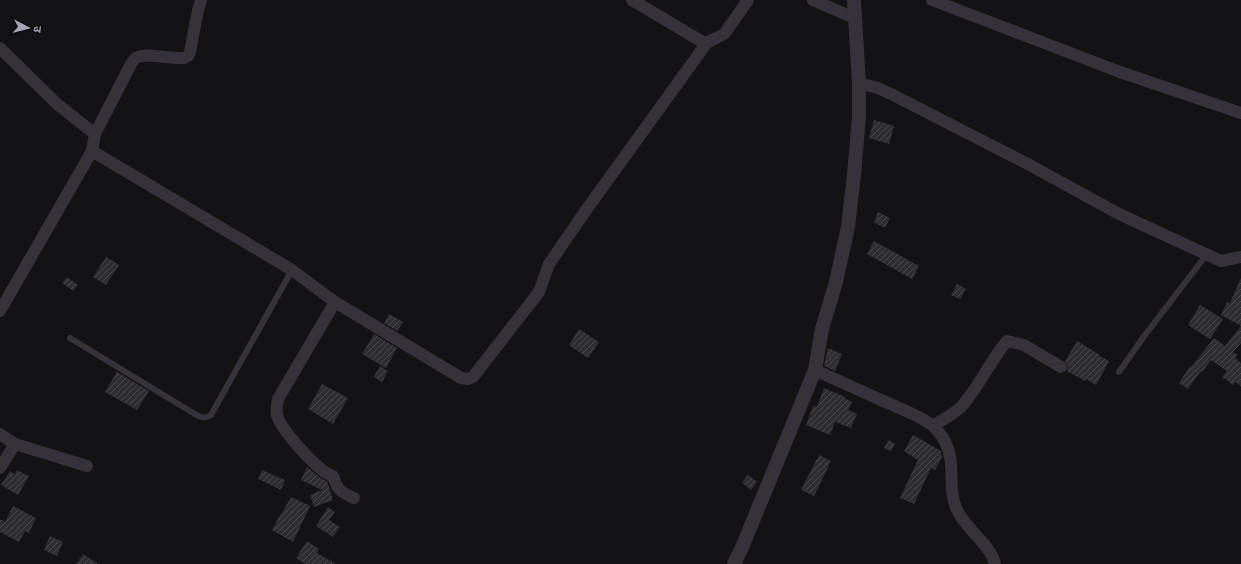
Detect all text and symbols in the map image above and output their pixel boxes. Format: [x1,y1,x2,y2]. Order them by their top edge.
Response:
north arrow [8,8,48,48]
text: उ [31,25,45,34]

